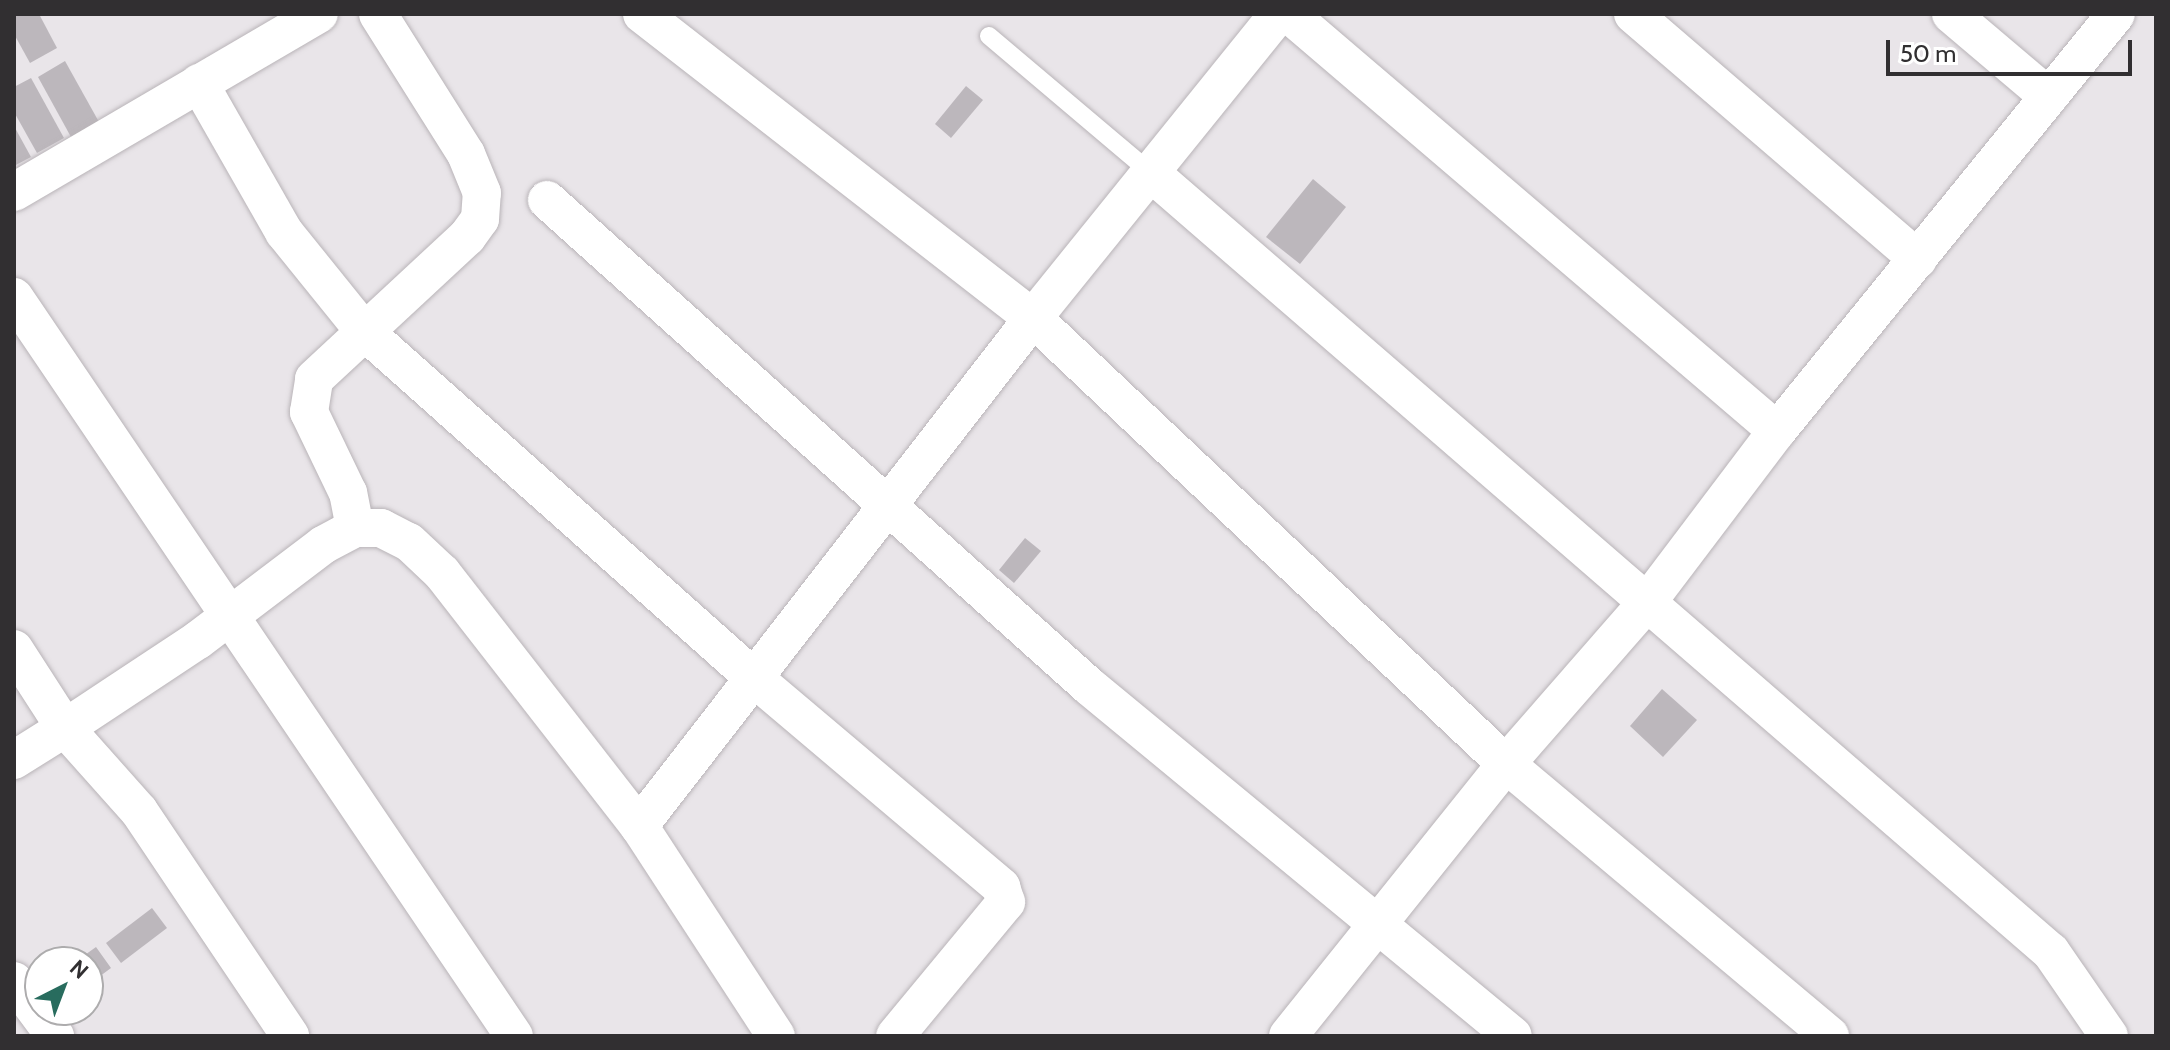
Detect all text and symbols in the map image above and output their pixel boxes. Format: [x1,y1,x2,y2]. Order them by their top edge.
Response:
scale bar [1890,24,2136,74]
text: 50 m [1900,39,1956,68]
north arrow [24,946,104,1026]
text: N [64,954,94,985]

